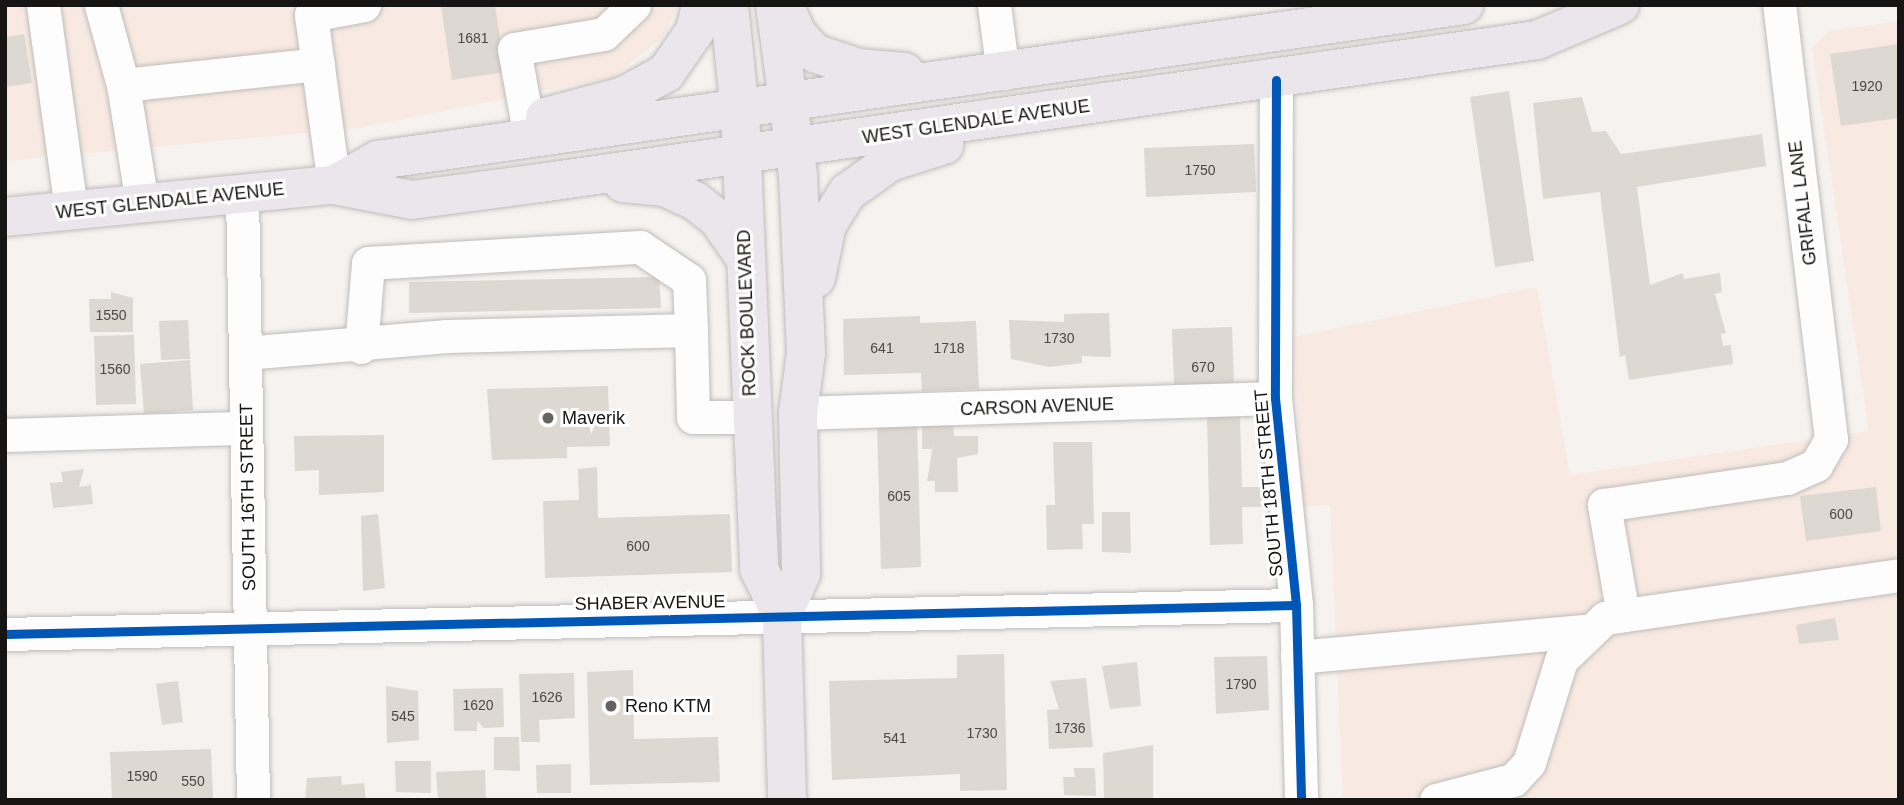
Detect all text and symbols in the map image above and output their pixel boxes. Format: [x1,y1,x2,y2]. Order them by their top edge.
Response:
house number: 1681 [457,30,489,46]
house number: 1920 [1851,78,1883,94]
street label: WEST GLENDALE AVENUE [860,95,1092,149]
street label: GRIFALL LANE [1785,139,1821,267]
house number: 1750 [1184,162,1216,178]
street label: WEST GLENDALE AVENUE [54,178,286,224]
street label: ROCK BOULEVARD [733,229,761,397]
house number: 1550 [95,307,127,323]
house number: 1730 [1043,330,1075,346]
house number: 641 [870,340,894,356]
house number: 1718 [933,340,965,356]
house number: 670 [1191,359,1215,375]
house number: 1560 [99,361,131,377]
street label: SOUTH 18TH STREET [1250,388,1288,578]
street label: CARSON AVENUE [959,394,1115,420]
street label: SOUTH 16TH STREET [236,403,260,591]
place label: Maverik [562,407,625,429]
marker: Maverik [540,410,556,426]
house number: 605 [887,488,911,504]
house number: 600 [1829,506,1853,522]
house number: 600 [626,538,650,554]
street label: SHABER AVENUE [574,591,726,615]
house number: 1790 [1225,676,1257,692]
house number: 1626 [531,689,563,705]
place label: Reno KTM [625,695,711,717]
house number: 1620 [462,697,494,713]
marker: Reno KTM [603,698,619,714]
house number: 545 [391,708,415,724]
house number: 1736 [1054,720,1086,736]
house number: 1730 [966,725,998,741]
house number: 541 [883,730,907,746]
house number: 1590 [126,768,158,784]
house number: 550 [181,773,205,789]

